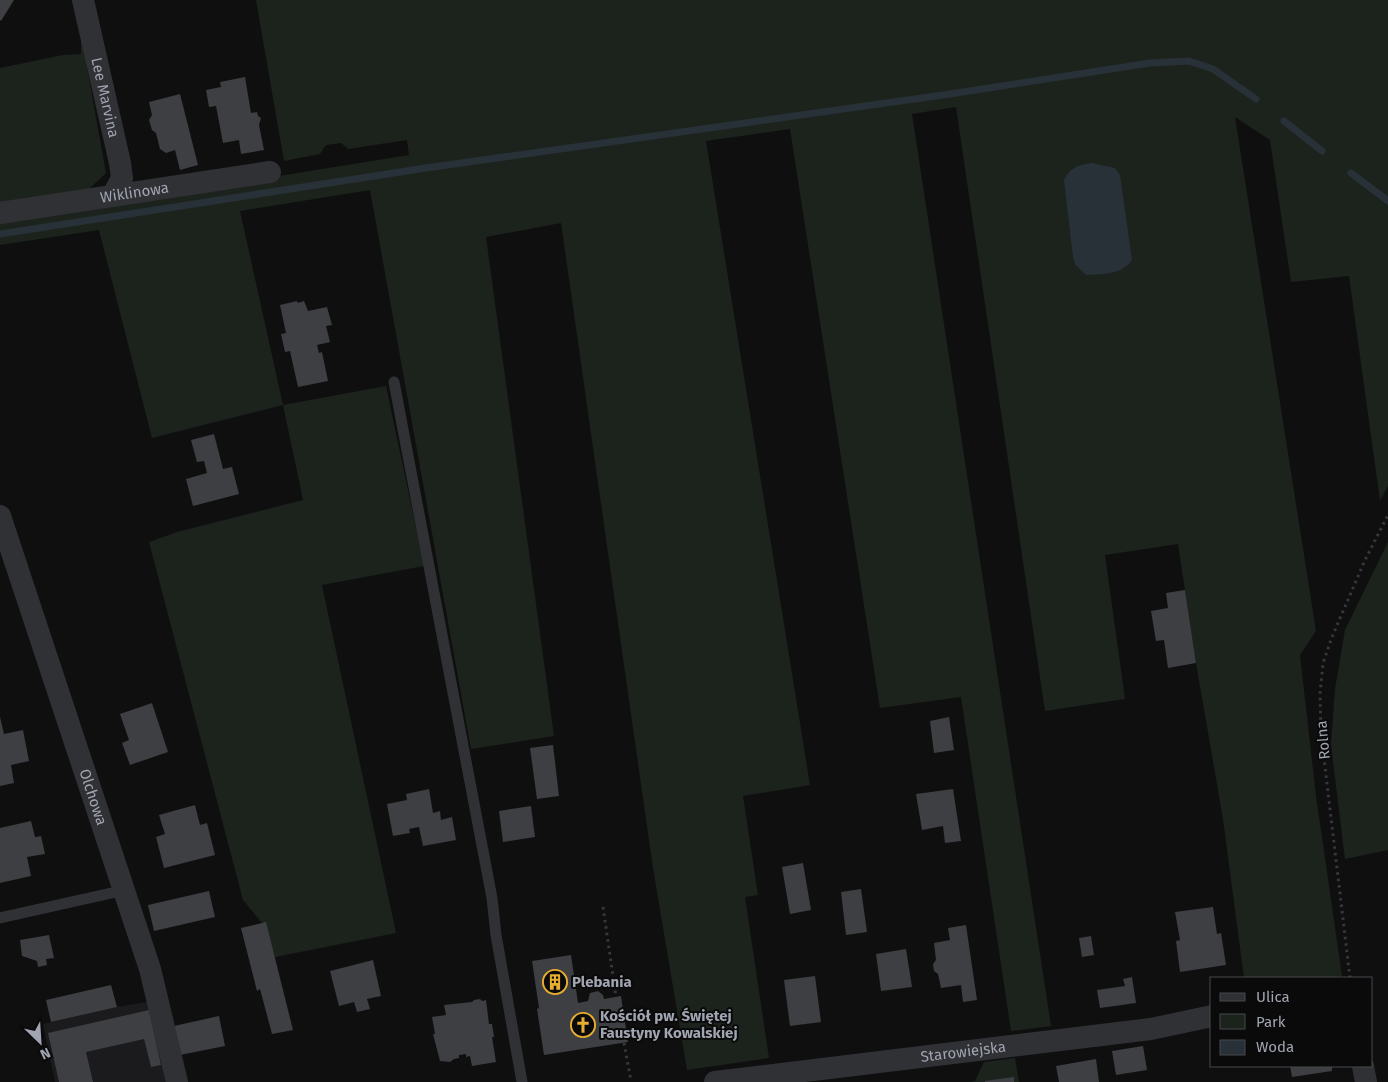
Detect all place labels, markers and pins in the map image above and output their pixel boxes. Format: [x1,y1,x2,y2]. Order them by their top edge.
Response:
building icon: Plebania [542,969,568,995]
place label: Plebania [572,973,632,991]
place label: Kościół pw. Świętej Faustyny Kowalskiej [600,1007,738,1042]
church icon: Kościół pw. Świętej Faustyny Kowalskiej [570,1012,596,1038]

